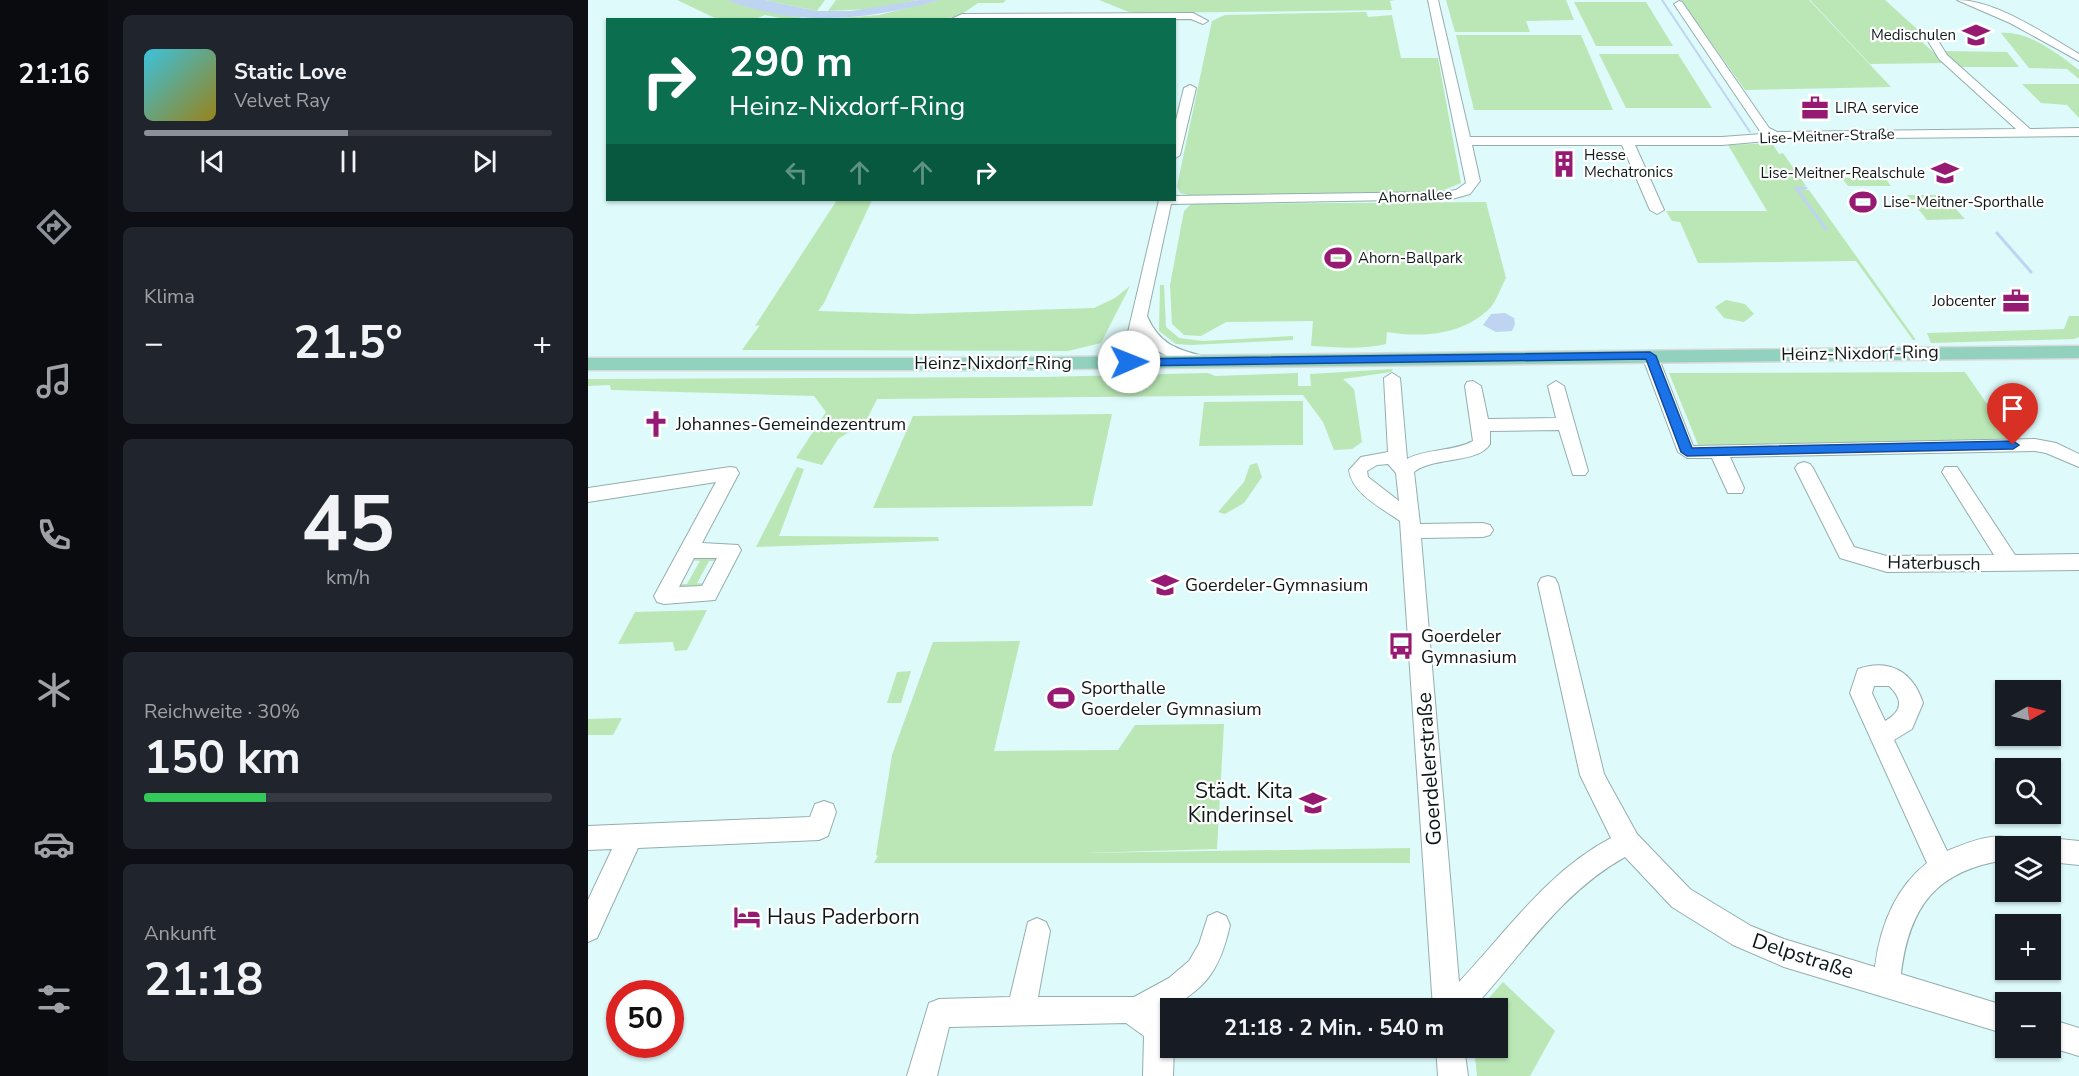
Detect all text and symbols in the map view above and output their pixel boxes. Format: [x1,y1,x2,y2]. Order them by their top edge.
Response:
school or university icon: Medischulen [1961,20,1991,50]
place label: Medischulen [1871,25,1956,45]
text: 290 m [729,34,853,91]
icon: right [630,42,708,120]
text: 21:16 [18,56,90,93]
text: Static Love [234,57,347,87]
text: Velvet Ray [234,87,330,114]
text: Heinz-Nixdorf-Ring [729,88,965,125]
office icon: LIRA service [1800,93,1830,123]
place label: LIRA service [1835,98,1919,118]
street label: Lise-Meitner-Straße [1759,124,1895,148]
icon: previous [196,145,229,178]
icon: pause [332,145,365,178]
icon: next [468,145,501,178]
place label: Hesse Mechatronics [1584,145,1673,182]
building icon: Hesse Mechatronics [1549,149,1579,179]
icon: left [780,156,813,189]
icon: ahead [843,156,876,189]
icon: ahead [906,156,939,189]
icon: right [969,156,1002,189]
school or university icon: Lise-Meitner-Realschule [1930,158,1960,188]
place label: Lise-Meitner-Realschule [1761,163,1925,183]
street label: Ahornallee [1377,184,1453,208]
sports icon: Lise-Meitner-Sporthalle [1848,187,1878,217]
place label: Lise-Meitner-Sporthalle [1883,192,2044,212]
icon: directions [33,206,75,248]
sports icon: Ahorn-Ballpark [1323,243,1353,273]
place label: Ahorn-Ballpark [1358,248,1463,268]
text: Klima [144,283,195,310]
office icon: Jobcenter [2001,286,2031,316]
place label: Jobcenter [1931,291,1997,311]
text: 21.5° [293,313,403,374]
text: − [144,321,164,366]
text: + [532,321,552,366]
position arrow [1097,330,1161,394]
street label: Heinz-Nixdorf-Ring [1781,340,1939,366]
street label: Heinz-Nixdorf-Ring [914,351,1072,375]
icon: music [33,360,75,402]
pin [1987,383,2038,445]
icon: arrive [1996,392,2029,425]
church icon: Johannes-Gemeindezentrum [641,409,671,439]
place label: Johannes-Gemeindezentrum [675,412,906,436]
text: 45 [301,471,395,578]
icon: phone [33,514,75,556]
street label: Haterbusch [1887,550,1981,576]
text: km/h [326,564,370,591]
school or university icon: Goerdeler-Gymnasium [1150,570,1180,600]
place label: Goerdeler-Gymnasium [1185,573,1368,597]
place label: Goerdeler Gymnasium [1421,624,1517,669]
bus stop icon: Goerdeler Gymnasium [1386,631,1416,661]
icon: climate [33,669,75,711]
place label: Sporthalle Goerdeler Gymnasium [1081,676,1262,721]
north arrow [1995,680,2061,746]
map controls [1995,680,2061,1058]
sports icon: Sporthalle Goerdeler Gymnasium [1046,683,1076,713]
street label: Goerdelerstraße [1410,691,1448,847]
text: Reichweite · 30% [144,698,300,725]
text: 150 km [144,728,301,789]
button: search [1995,758,2061,824]
place label: Städt. Kita Kinderinsel [1188,777,1294,829]
school or university icon: Städt. Kita Kinderinsel [1298,788,1328,818]
icon: car [33,823,75,865]
button: layers [1995,836,2061,902]
hotel icon: Haus Paderborn [732,902,762,932]
place label: Haus Paderborn [767,903,920,931]
button: + [1995,914,2061,980]
text: Ankunft [144,920,216,947]
street label: Delpstraße [1749,926,1857,986]
text: 21:18 [144,950,263,1011]
icon: filters [33,978,75,1020]
speed limit sign: 50 [606,980,684,1058]
button: − [1995,992,2061,1058]
text: 21:18 · 2 Min. · 540 m [1224,1013,1444,1043]

